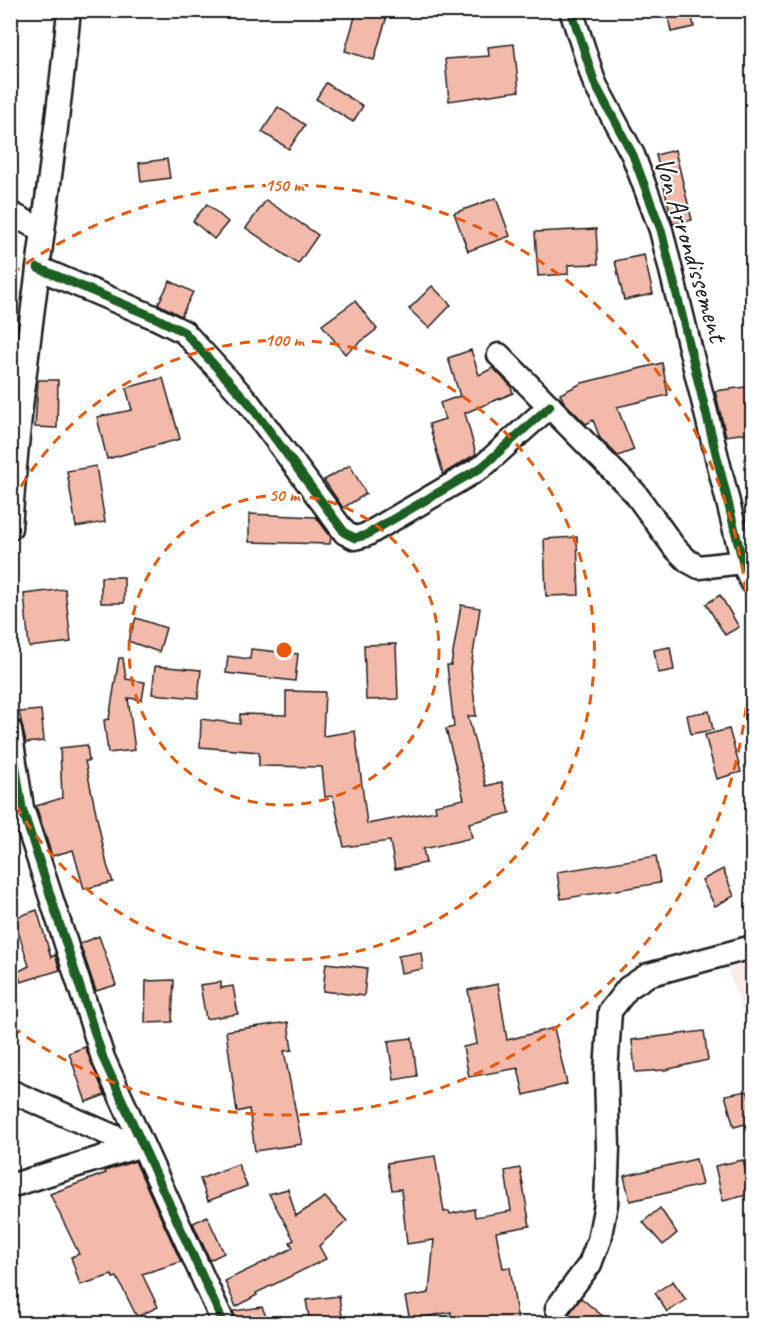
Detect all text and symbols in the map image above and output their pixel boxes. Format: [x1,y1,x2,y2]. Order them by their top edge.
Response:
street label: Von Arrondissement [647,153,737,348]
text: 150 m [265,174,305,196]
text: 100 m [265,329,305,351]
text: 50 m [269,484,301,506]
centre of rings [274,640,294,660]

